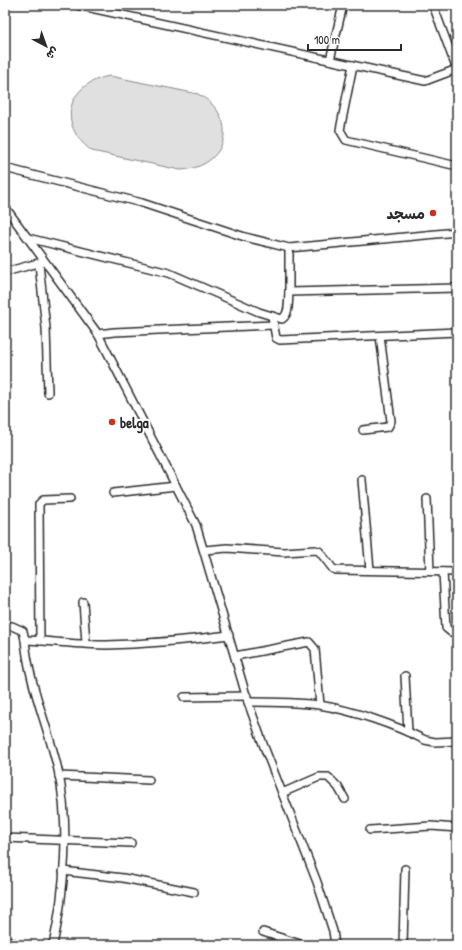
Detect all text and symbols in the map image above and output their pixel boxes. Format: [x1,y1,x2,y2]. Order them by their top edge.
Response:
north arrow [26,26,66,66]
scale bar [308,26,401,52]
text: 100 m [314,31,340,48]
text: ش [43,44,62,63]
place label: مسجد [387,203,425,224]
marker: مسجد [428,208,438,218]
place label: belga [120,412,149,434]
marker: belga [107,417,117,427]

